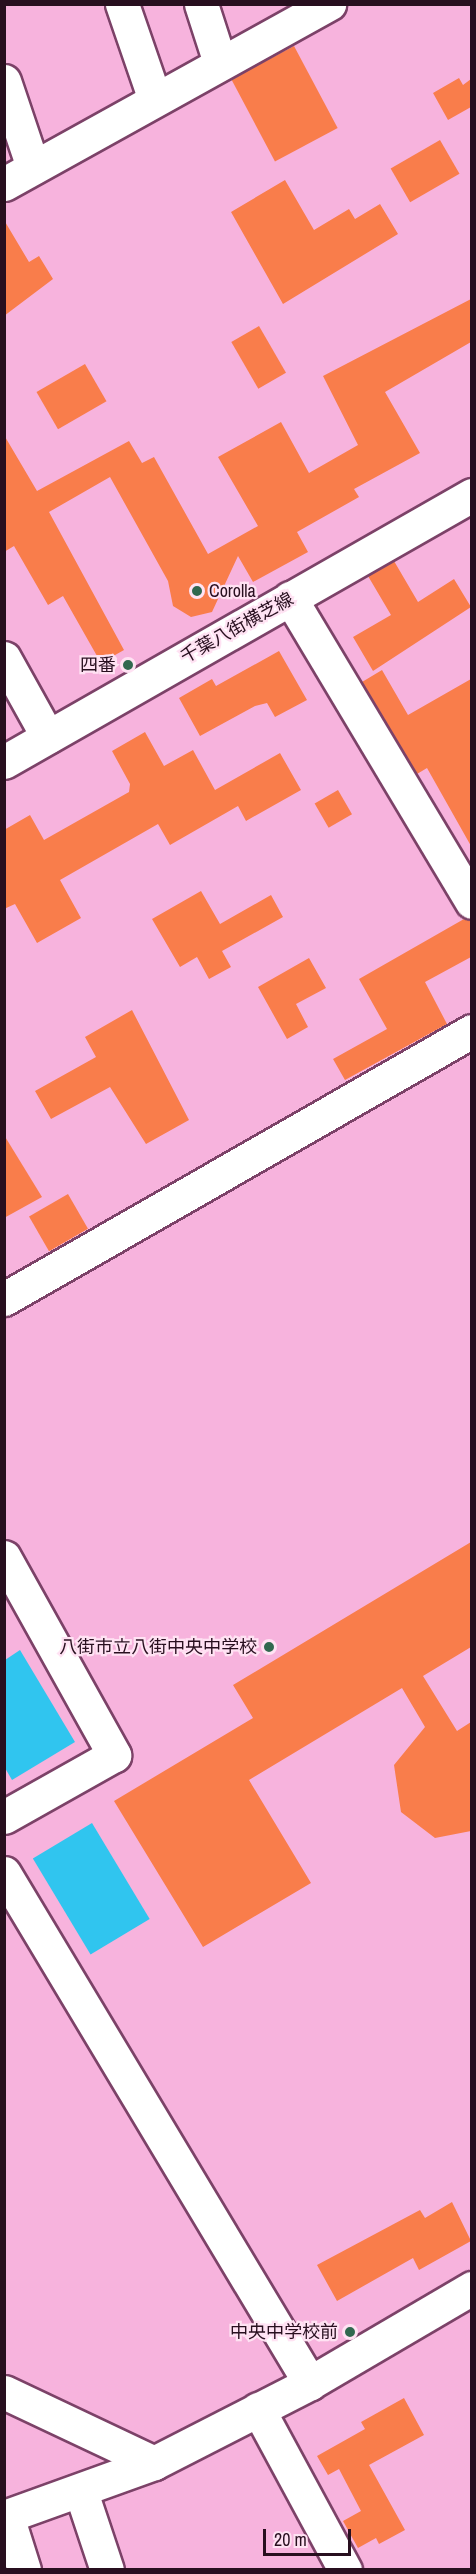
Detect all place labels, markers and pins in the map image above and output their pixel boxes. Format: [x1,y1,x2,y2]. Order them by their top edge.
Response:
place label: Corolla [209,580,256,602]
marker: Corolla [190,584,204,598]
place label: 四番 [80,654,116,676]
marker: 四番 [121,658,135,672]
place label: 八街市立八街中央中学校 [59,1636,257,1658]
marker: 八街市立八街中央中学校 [262,1640,276,1654]
place label: 中央中学校前 [230,2321,338,2343]
marker: 中央中学校前 [343,2325,357,2339]

